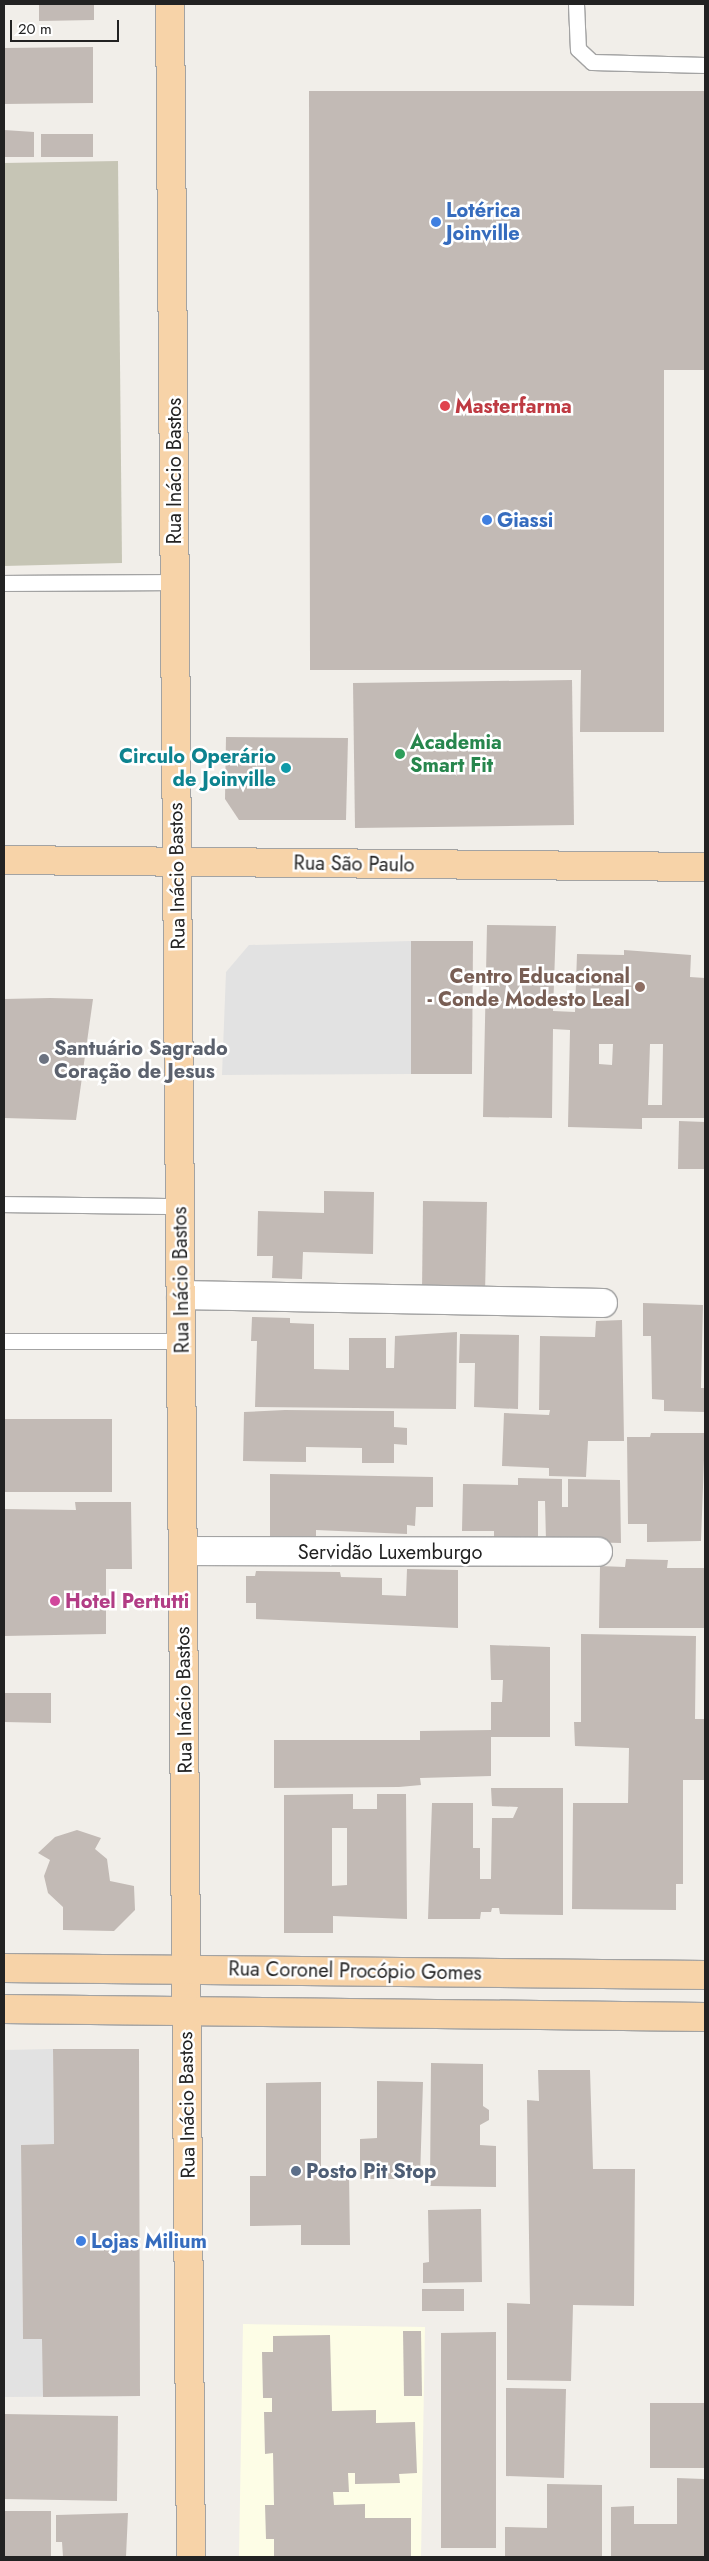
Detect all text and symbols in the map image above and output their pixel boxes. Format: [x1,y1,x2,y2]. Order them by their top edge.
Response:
scale bar [12,10,121,42]
text: 20 m [18,18,52,40]
place label: Lotérica Joinville [446,198,521,245]
marker: Lotérica Joinville [430,216,442,228]
place label: Masterfarma [455,394,572,418]
street label: Rua Inácio Bastos [162,398,186,544]
marker: Masterfarma [439,400,451,412]
place label: Giassi [497,508,553,532]
marker: Giassi [481,514,493,526]
place label: Academia Smart Fit [410,730,502,777]
place label: Circulo Operário de Joinville [119,744,276,791]
marker: Academia Smart Fit [394,748,406,760]
marker: Circulo Operário de Joinville [280,762,292,774]
street label: Rua Inácio Bastos [164,802,190,950]
street label: Rua São Paulo [293,851,415,877]
place label: Centro Educacional - Conde Modesto Leal [428,964,630,1011]
marker: Centro Educacional - Conde Modesto Leal [634,981,646,993]
place label: Santuário Sagrado Coração de Jesus [54,1036,228,1083]
marker: Santuário Sagrado Coração de Jesus [38,1053,50,1065]
street label: Rua Inácio Bastos [168,1206,194,1354]
street label: Servidão Luxemburgo [298,1540,482,1564]
place label: Hotel Pertutti [65,1589,189,1613]
marker: Hotel Pertutti [49,1595,61,1607]
street label: Rua Inácio Bastos [171,1626,197,1774]
street label: Rua Coronel Procópio Gomes [228,1957,482,1985]
street label: Rua Inácio Bastos [174,2031,200,2179]
place label: Posto Pit Stop [306,2159,436,2183]
marker: Posto Pit Stop [290,2165,302,2177]
place label: Lojas Milium [91,2229,207,2253]
marker: Lojas Milium [75,2235,87,2247]

